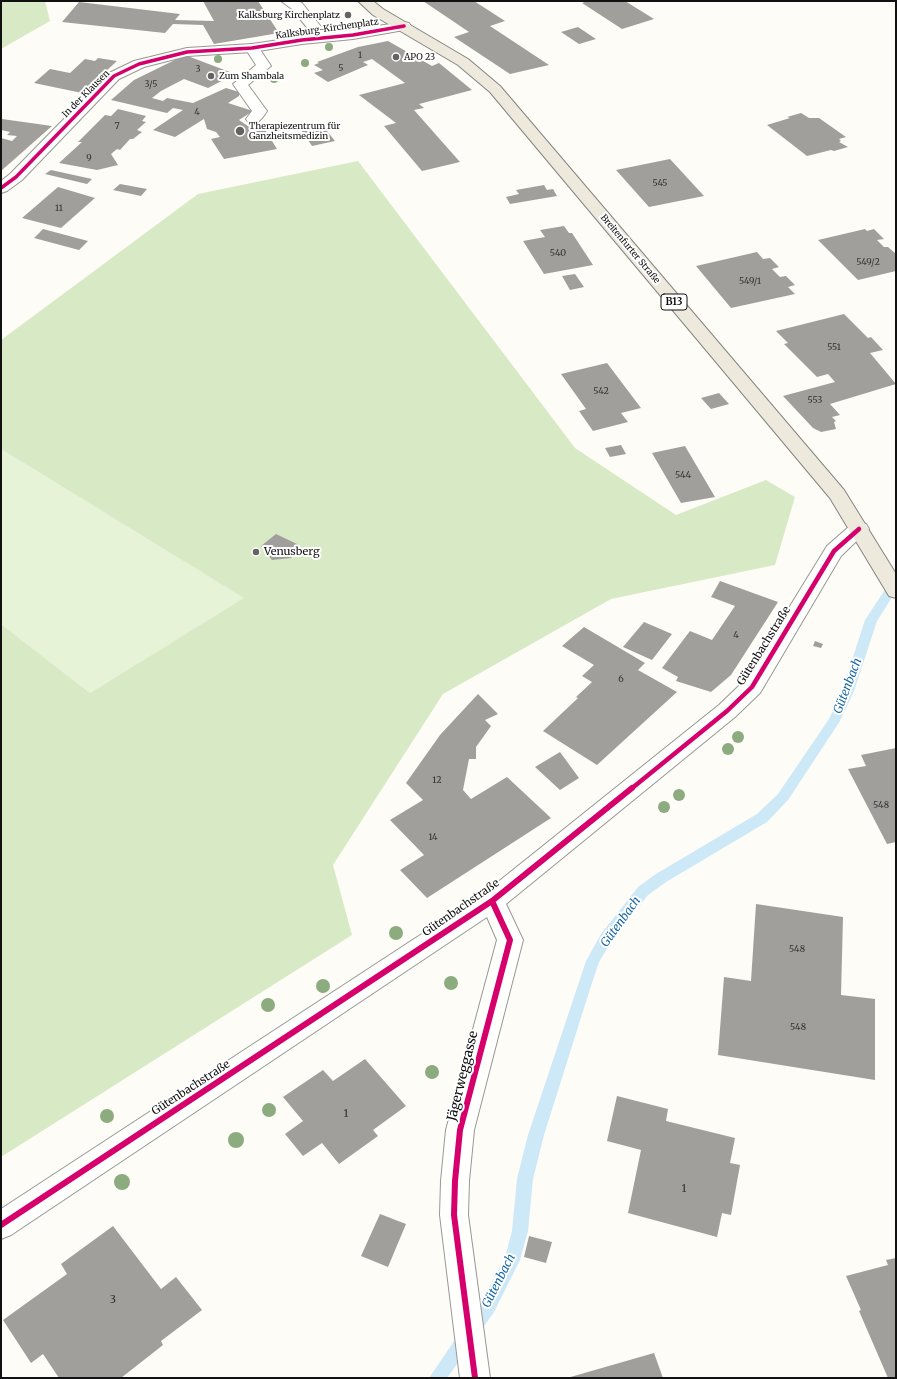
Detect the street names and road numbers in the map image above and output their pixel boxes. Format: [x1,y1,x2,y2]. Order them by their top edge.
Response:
street label: Kalksburg-Kirchenplatz [275,16,379,42]
street label: In der Klausen [60,68,112,120]
street label: Breitenfurter Straße [598,212,662,286]
road number: B13 [661,294,687,310]
street label: Gütenbachstraße [734,604,794,688]
street label: Gütenbachstraße [420,877,502,939]
street label: Jägerweggasse [444,1029,482,1123]
street label: Gütenbachstraße [149,1058,233,1118]

